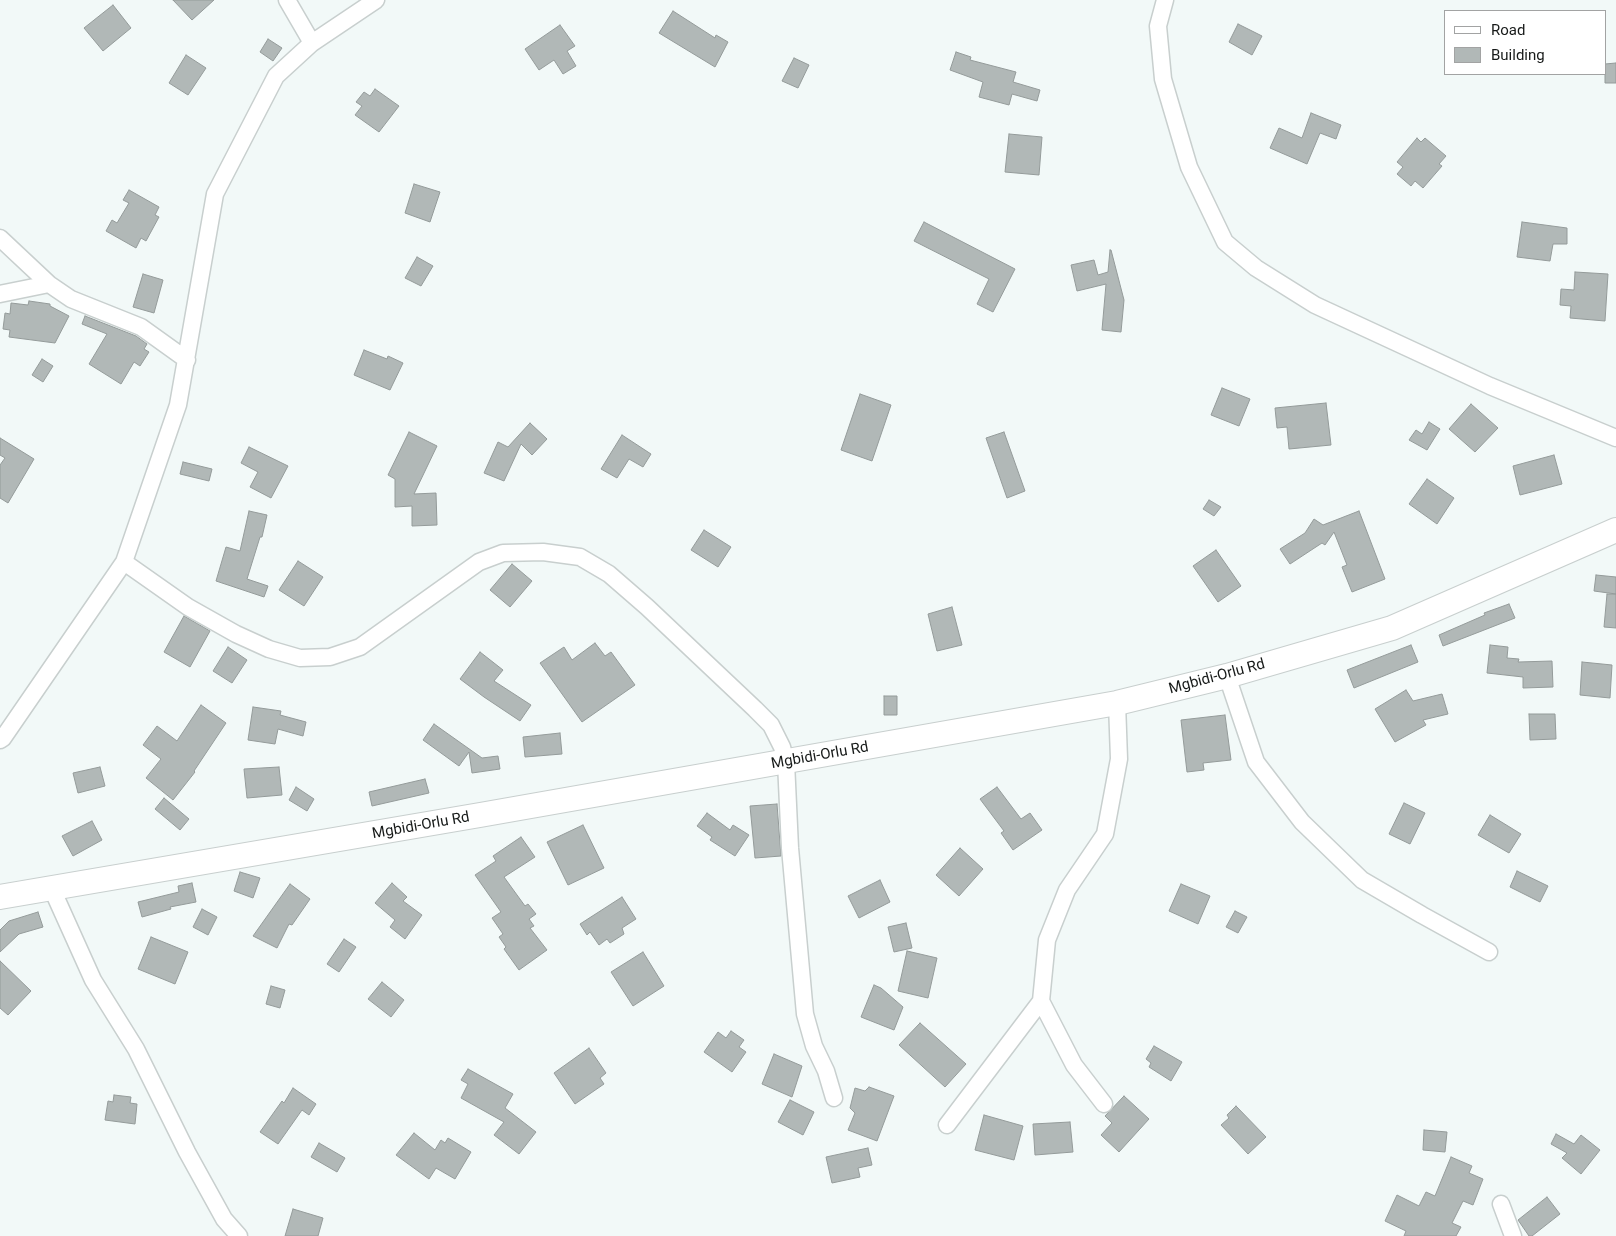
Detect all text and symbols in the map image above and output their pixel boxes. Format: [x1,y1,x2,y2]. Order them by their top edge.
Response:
legend [1444,10,1606,75]
text: Road [1491,21,1525,39]
text: Building [1491,46,1545,64]
street label: Mgbidi-Orlu Rd [1167,656,1267,698]
street label: Mgbidi-Orlu Rd [770,739,870,773]
street label: Mgbidi-Orlu Rd [371,809,471,843]

